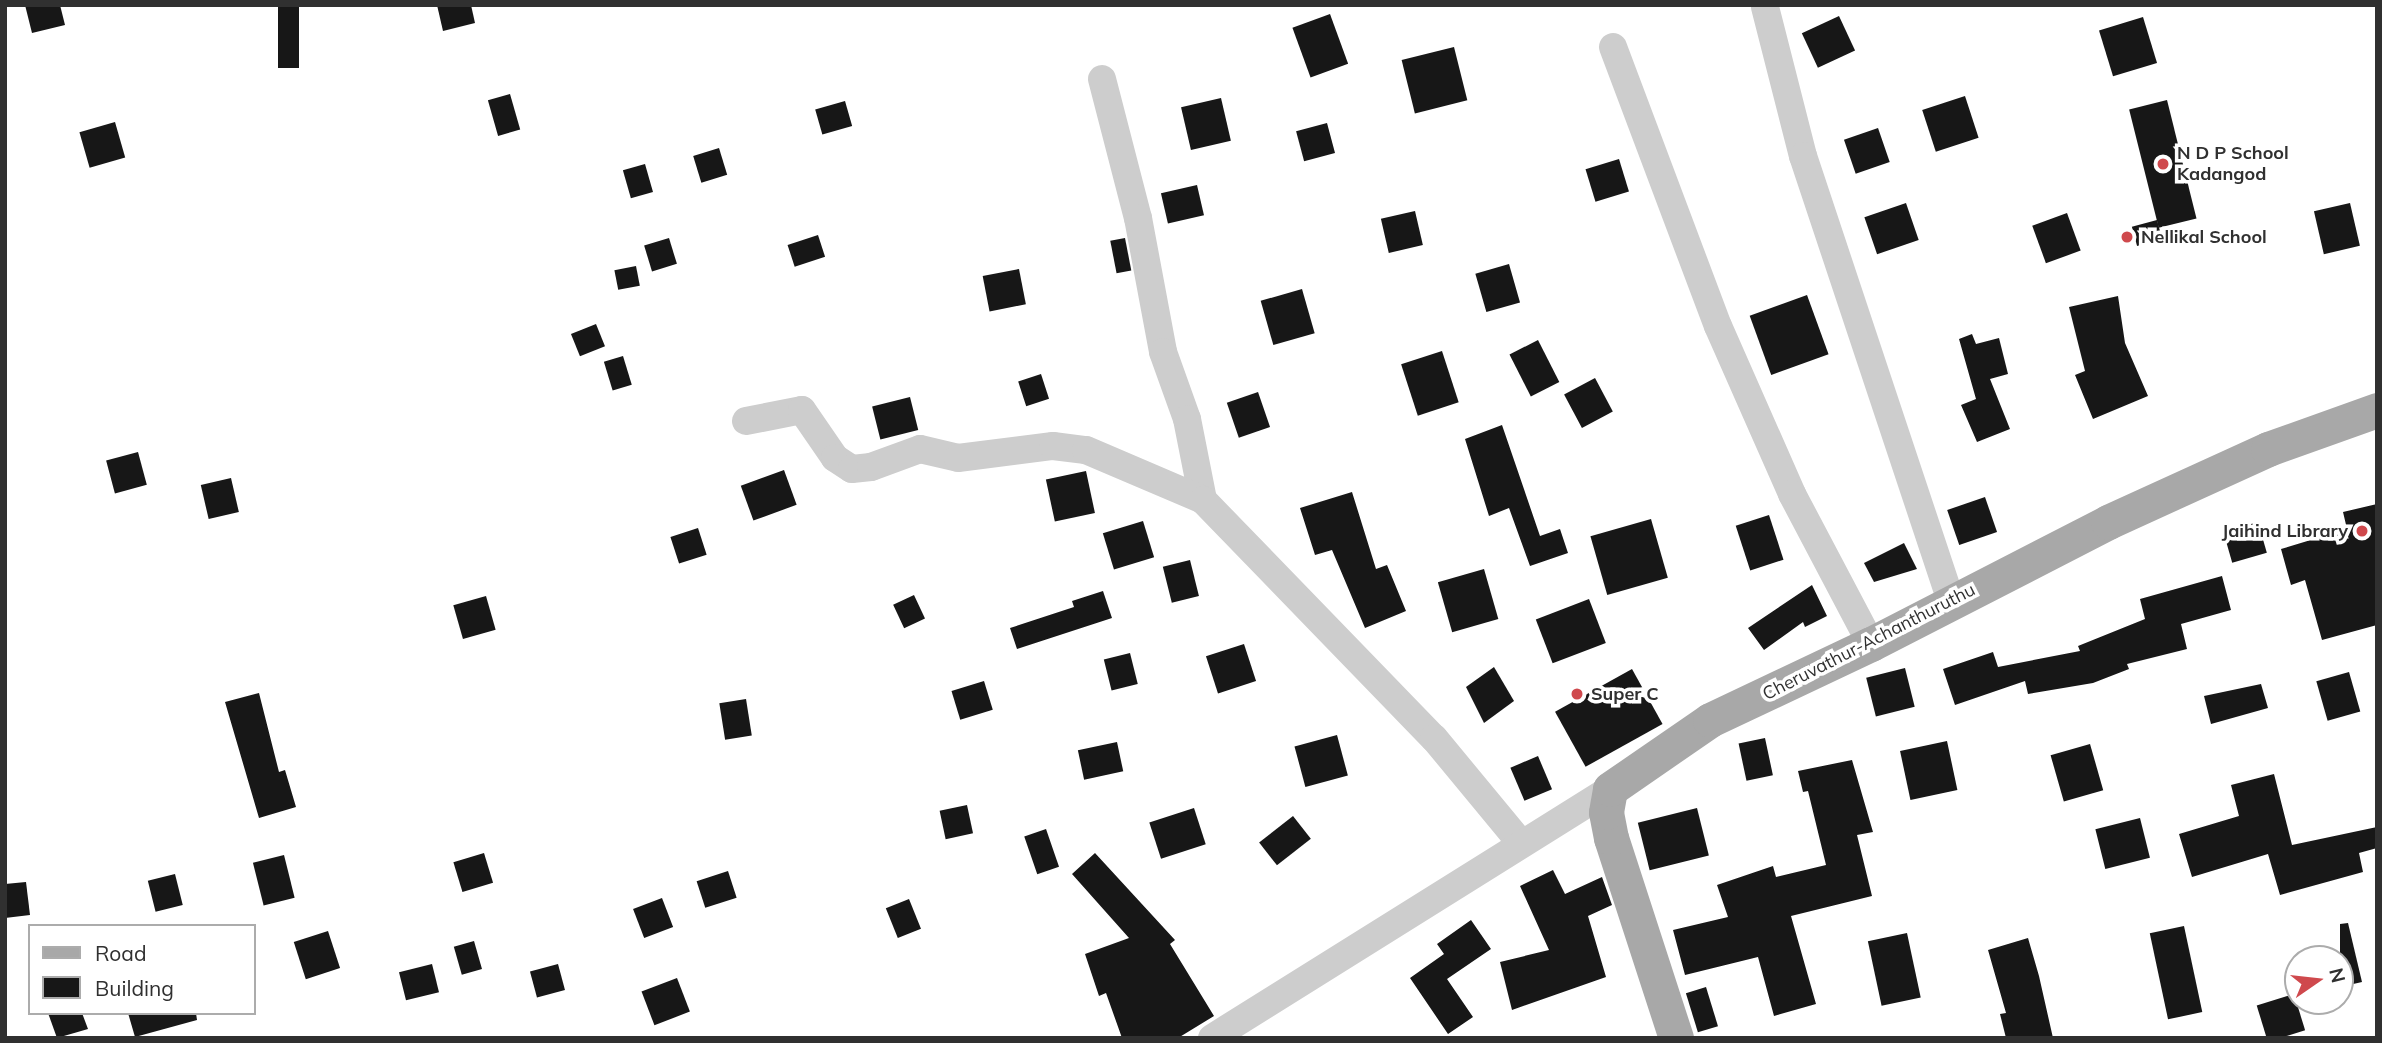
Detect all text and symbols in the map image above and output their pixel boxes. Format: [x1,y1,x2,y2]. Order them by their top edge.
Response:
place label: N D P School Kadangod [2177,143,2289,186]
marker: N D P School Kadangod [2155,156,2171,172]
place label: Nellikal School [2141,226,2267,248]
marker: Nellikal School [2119,229,2135,245]
place label: Jaihind Library [2222,520,2348,542]
marker: Jaihind Library [2354,523,2370,539]
street label: Cheruvathur-Achanthuruthu [1759,579,1979,705]
place label: Super C [1591,683,1659,705]
marker: Super C [1569,686,1585,702]
legend [28,924,256,1015]
text: Road [95,940,146,966]
north arrow [2284,945,2354,1015]
text: N [2324,966,2351,985]
text: Building [95,975,174,1001]

